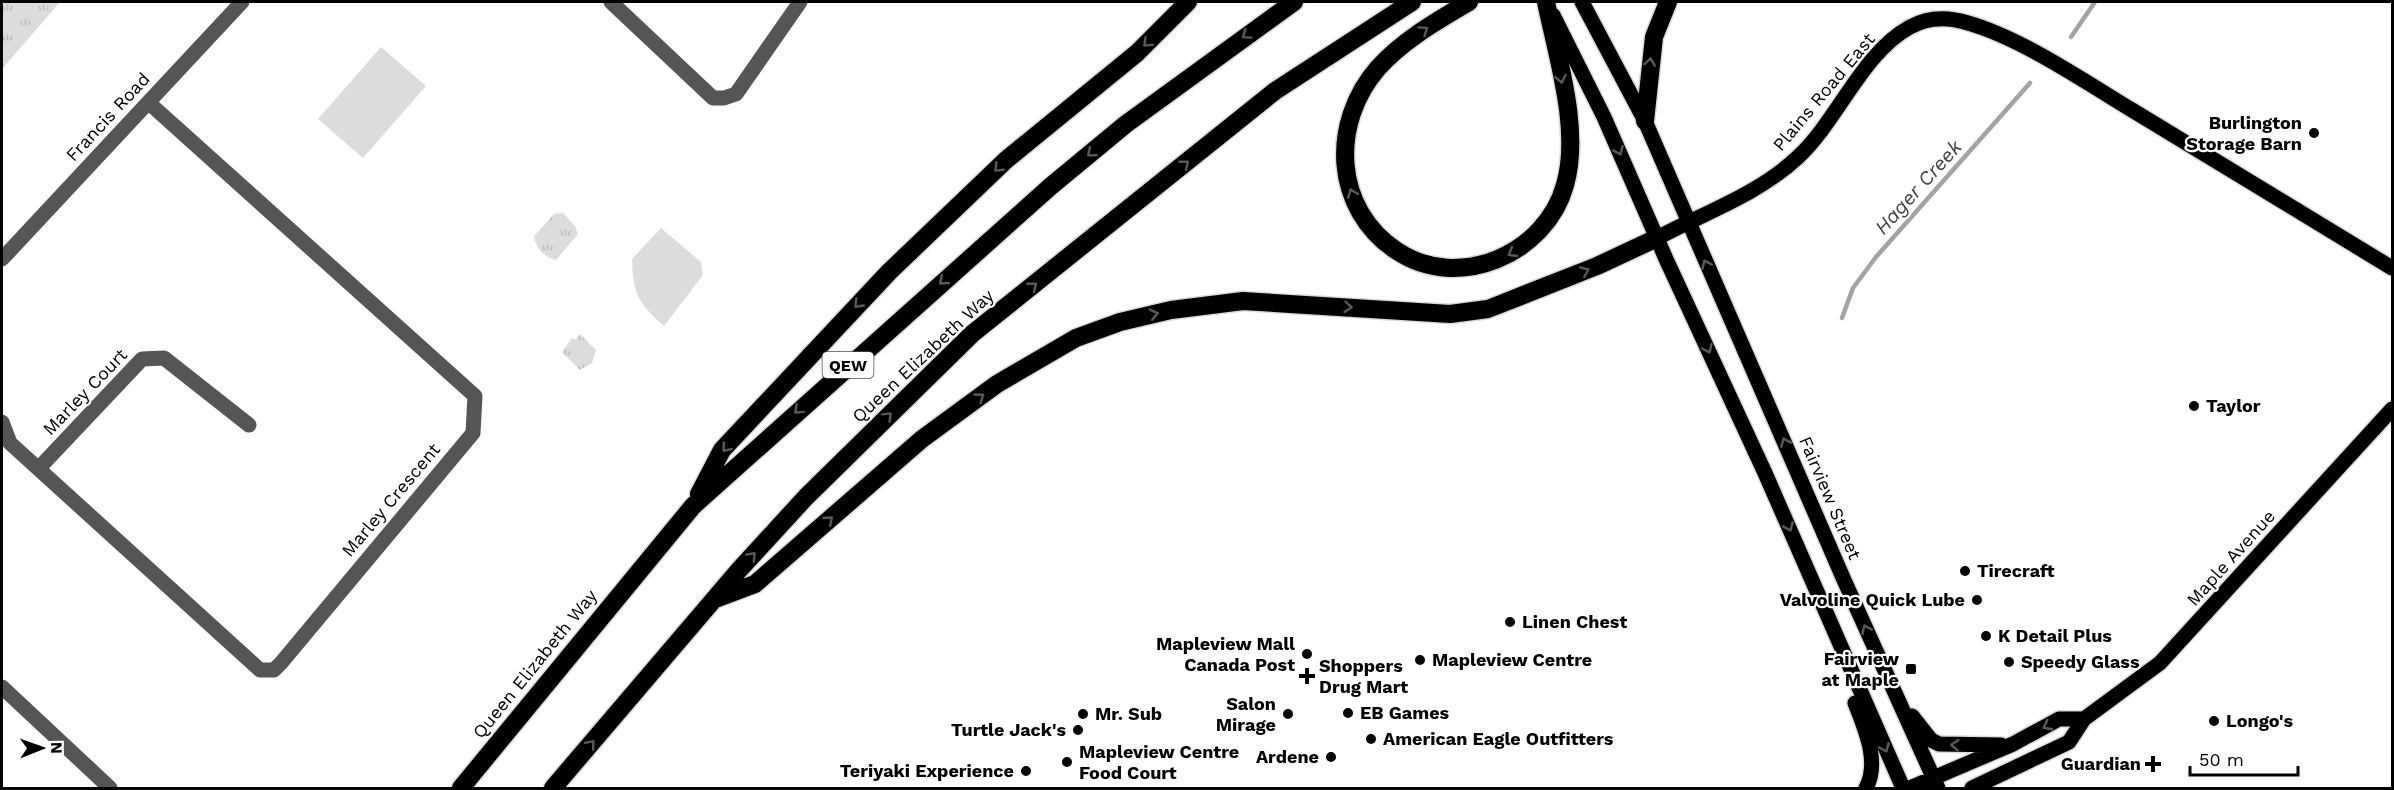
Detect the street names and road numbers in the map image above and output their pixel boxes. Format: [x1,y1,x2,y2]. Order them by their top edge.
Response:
street label: Plains Road East [1768,28,1879,155]
street label: Francis Road [61,68,154,165]
street label: Queen Elizabeth Way [848,284,998,427]
street label: Marley Court [38,344,131,439]
road number: QEW [822,352,874,378]
street label: Fairview Street [1795,433,1866,563]
street label: Marley Crescent [337,438,444,561]
street label: Maple Avenue [2182,505,2279,610]
street label: Queen Elizabeth Way [468,584,602,742]

